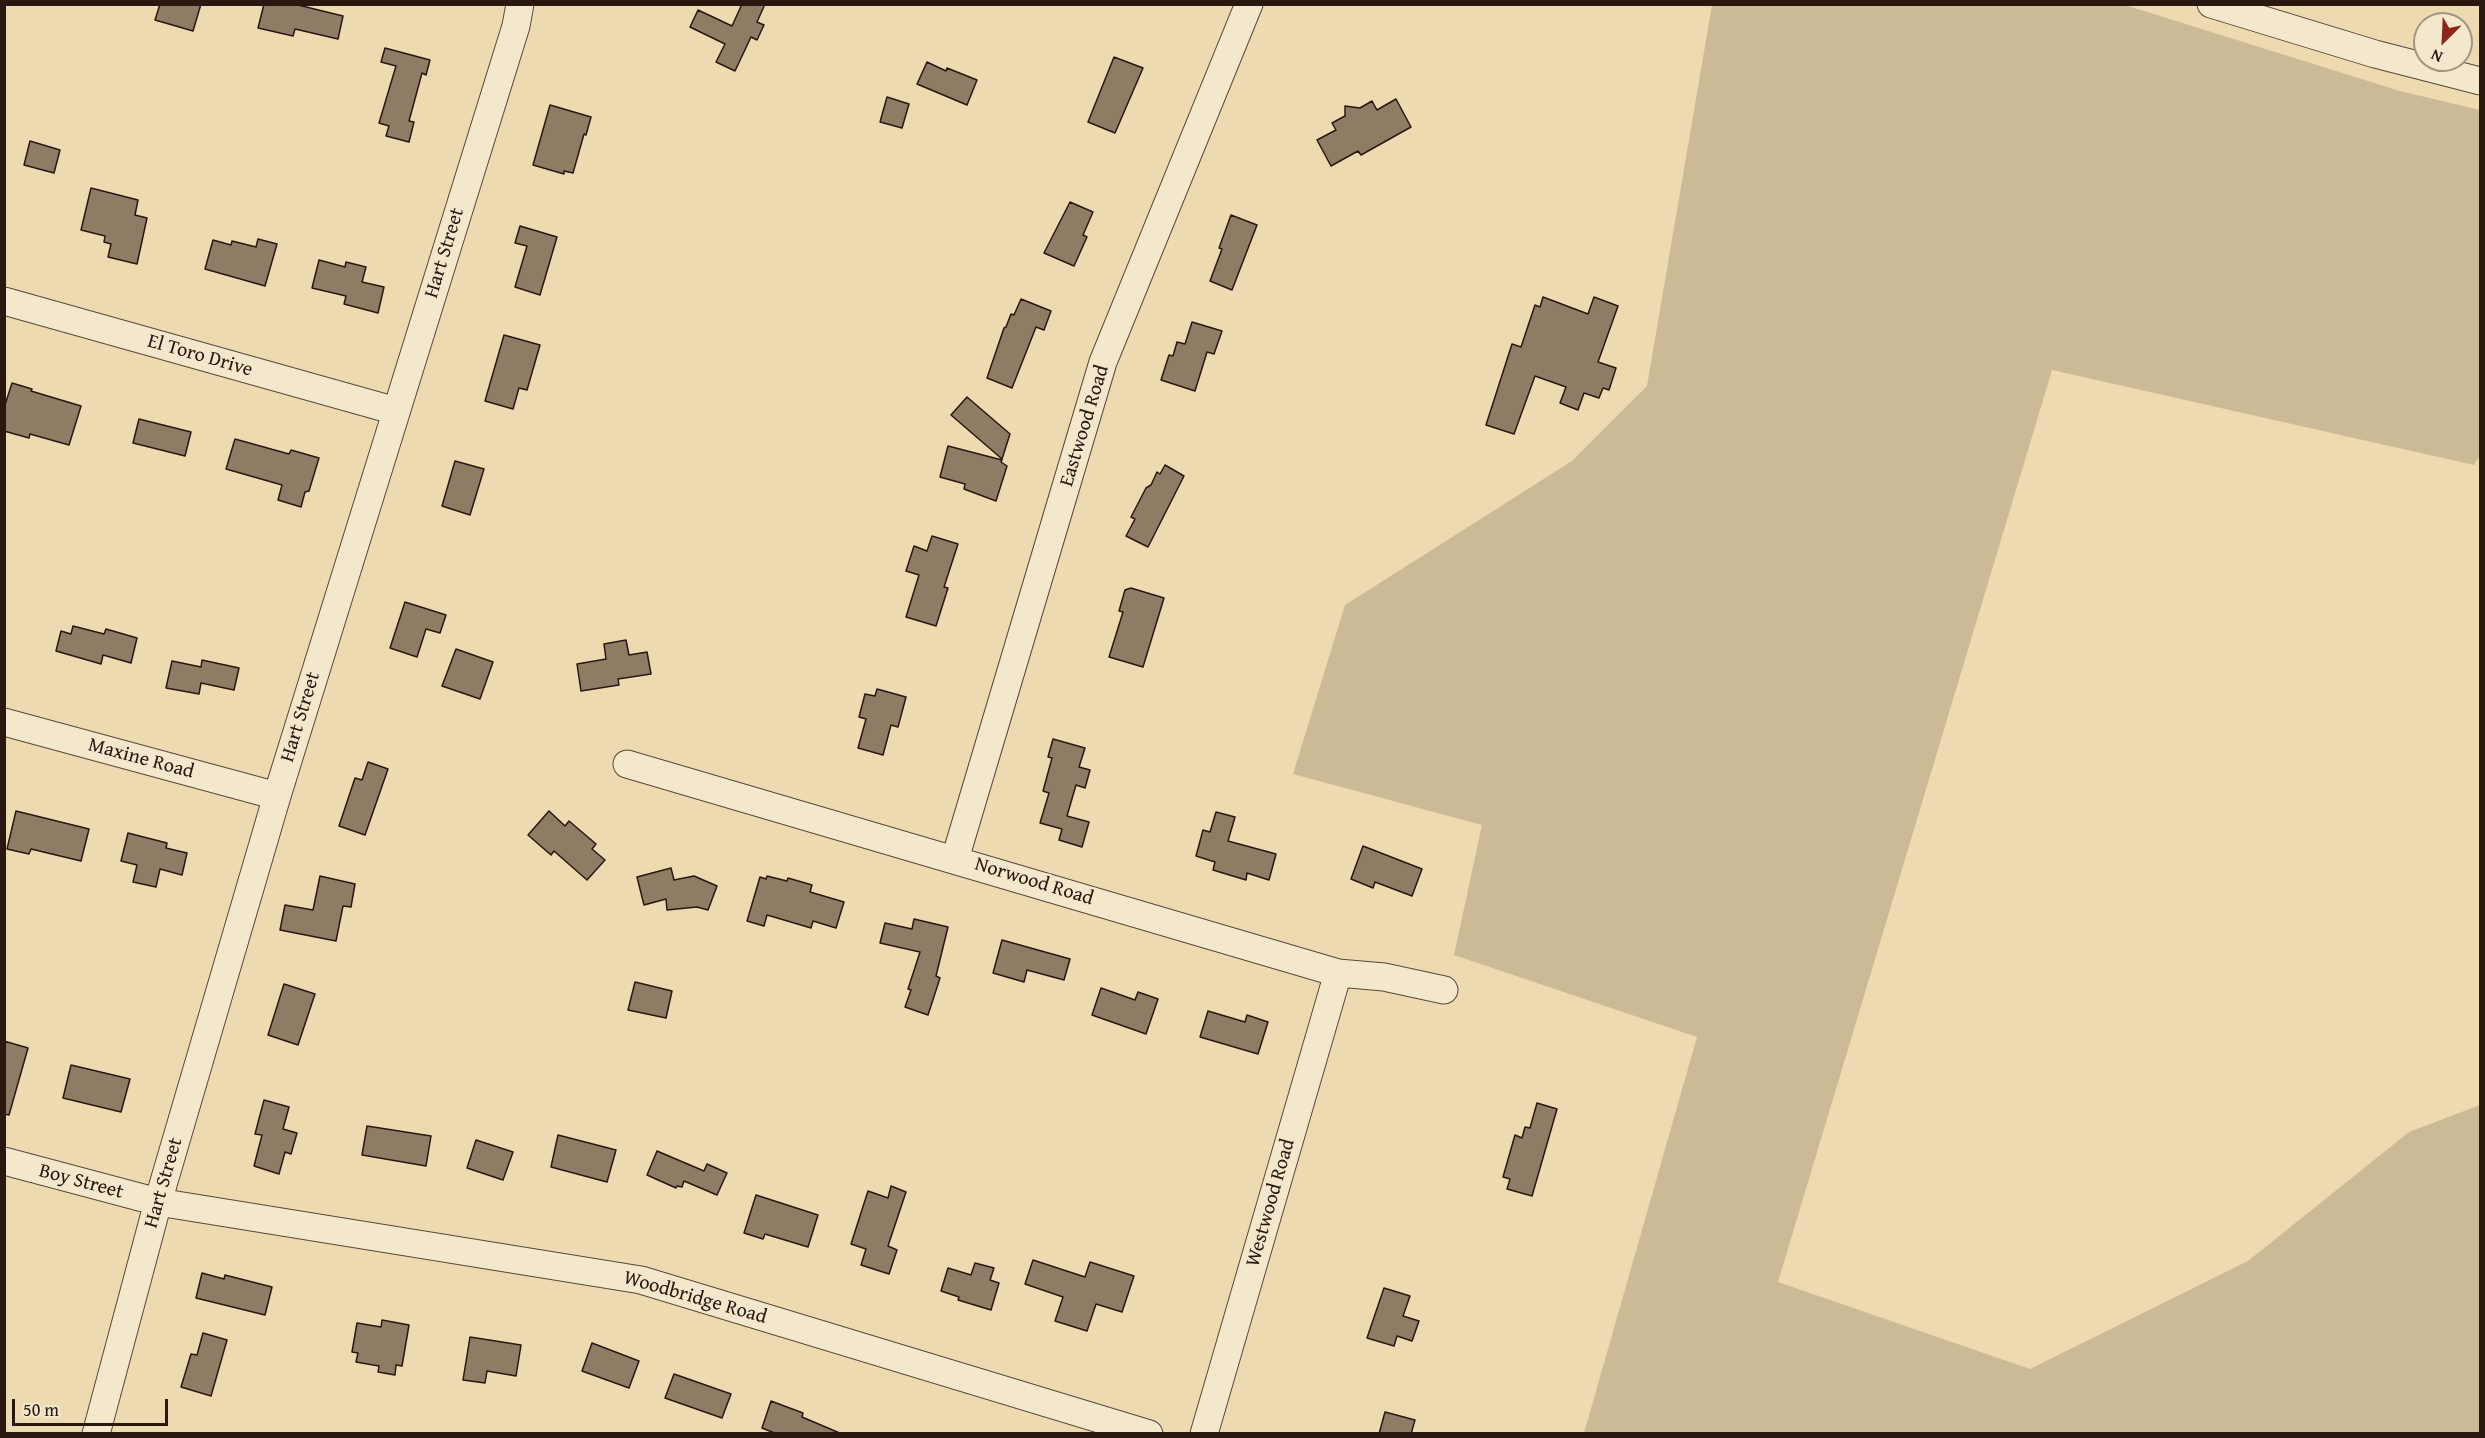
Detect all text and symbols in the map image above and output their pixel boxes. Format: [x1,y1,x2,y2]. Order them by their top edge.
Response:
north arrow [2413,12,2473,72]
text: N [2427,43,2446,70]
street label: Hart Street [420,205,470,301]
street label: El Toro Drive [145,330,255,382]
street label: Eastwood Road [1055,362,1115,490]
street label: Hart Street [276,669,326,765]
street label: Maxine Road [85,733,197,785]
street label: Norwood Road [972,853,1096,911]
street label: Hart Street [140,1135,188,1231]
street label: Westwood Road [1241,1136,1301,1270]
street label: Boy Street [36,1159,126,1205]
street label: Woodbridge Road [621,1266,769,1330]
scale bar [15,1387,171,1425]
text: 50 m [23,1396,59,1423]

